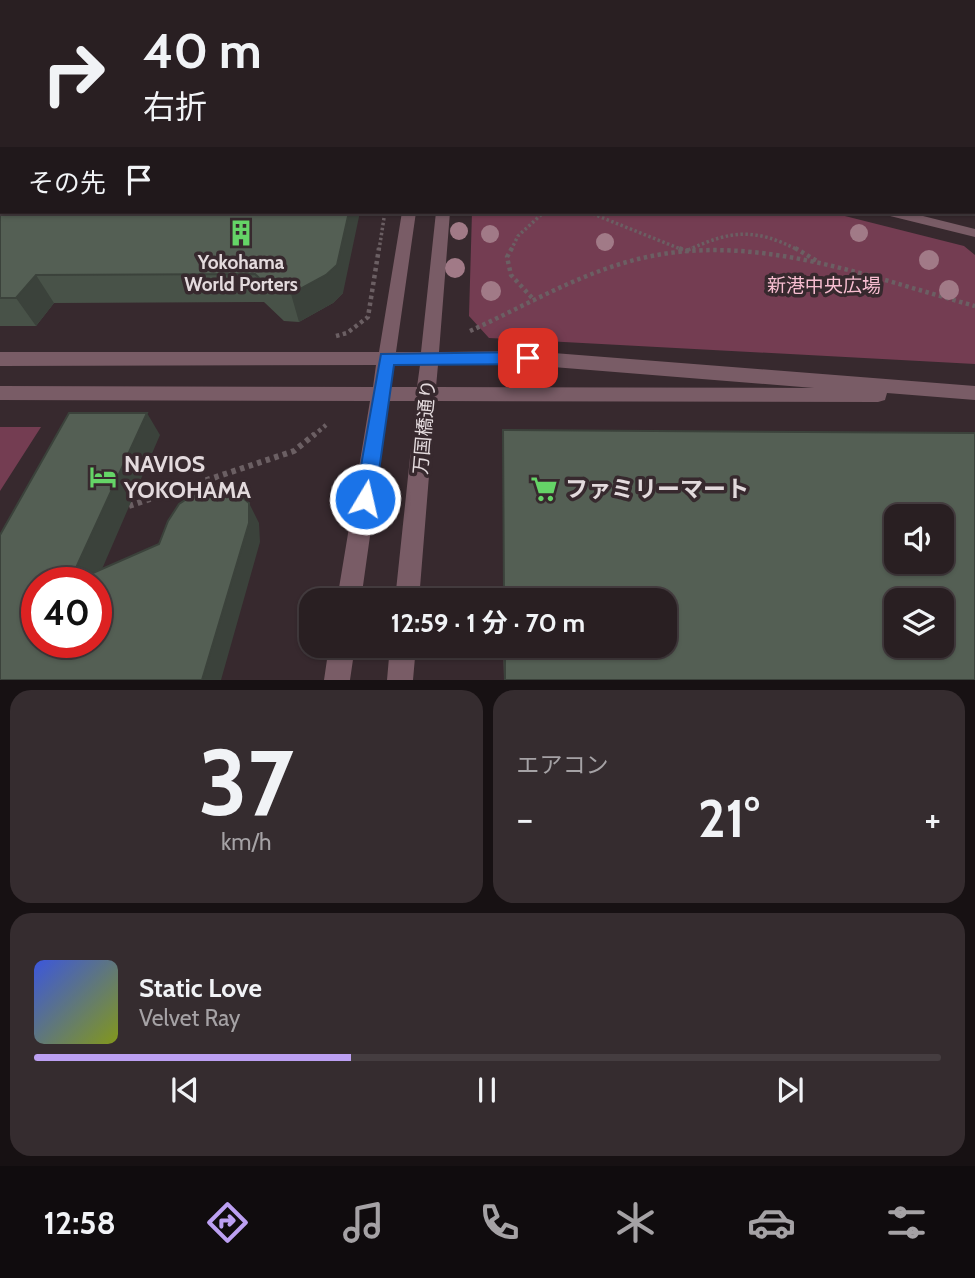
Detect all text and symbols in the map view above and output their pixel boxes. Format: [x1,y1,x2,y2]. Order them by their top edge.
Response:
text: 40 m [143,21,262,80]
icon: right [28,28,119,119]
text: 右折 [143,87,207,126]
icon: arrive [120,161,158,199]
text: その先 [28,167,106,199]
building icon: Yokohama World Porters [226,218,256,248]
place label: Yokohama World Porters [184,251,298,296]
park label: 新港中央広場 [767,274,881,297]
pin [498,328,558,388]
icon: arrive [509,339,547,377]
street label: 万国橋通り [409,379,440,475]
place label: NAVIOS YOKOHAMA [123,450,251,504]
hotel icon: NAVIOS YOKOHAMA [88,462,118,492]
position arrow [328,462,402,536]
supermarket icon: ファミリーマート [529,474,559,504]
place label: ファミリーマート [565,475,749,503]
map controls [884,504,954,658]
button: sound [884,504,954,574]
speed limit sign: 40 [21,567,112,658]
button: layers [884,588,954,658]
text: 12:59 · 1 分 · 70 m [391,607,585,639]
text: 37 [199,727,294,838]
text: エアコン [517,751,609,779]
text: 21° [698,787,760,850]
text: − [517,795,533,842]
text: + [924,795,941,842]
text: km/h [221,828,271,856]
text: Static Love [139,972,262,1004]
text: Velvet Ray [139,1004,240,1032]
icon: previous [166,1071,204,1109]
icon: pause [468,1071,506,1109]
icon: next [771,1071,809,1109]
icon: directions [203,1198,252,1247]
icon: music [339,1198,388,1247]
icon: phone [475,1198,524,1247]
icon: climate [611,1198,660,1247]
icon: car [747,1198,796,1247]
icon: filters [882,1198,931,1247]
text: 12:58 [43,1203,116,1242]

